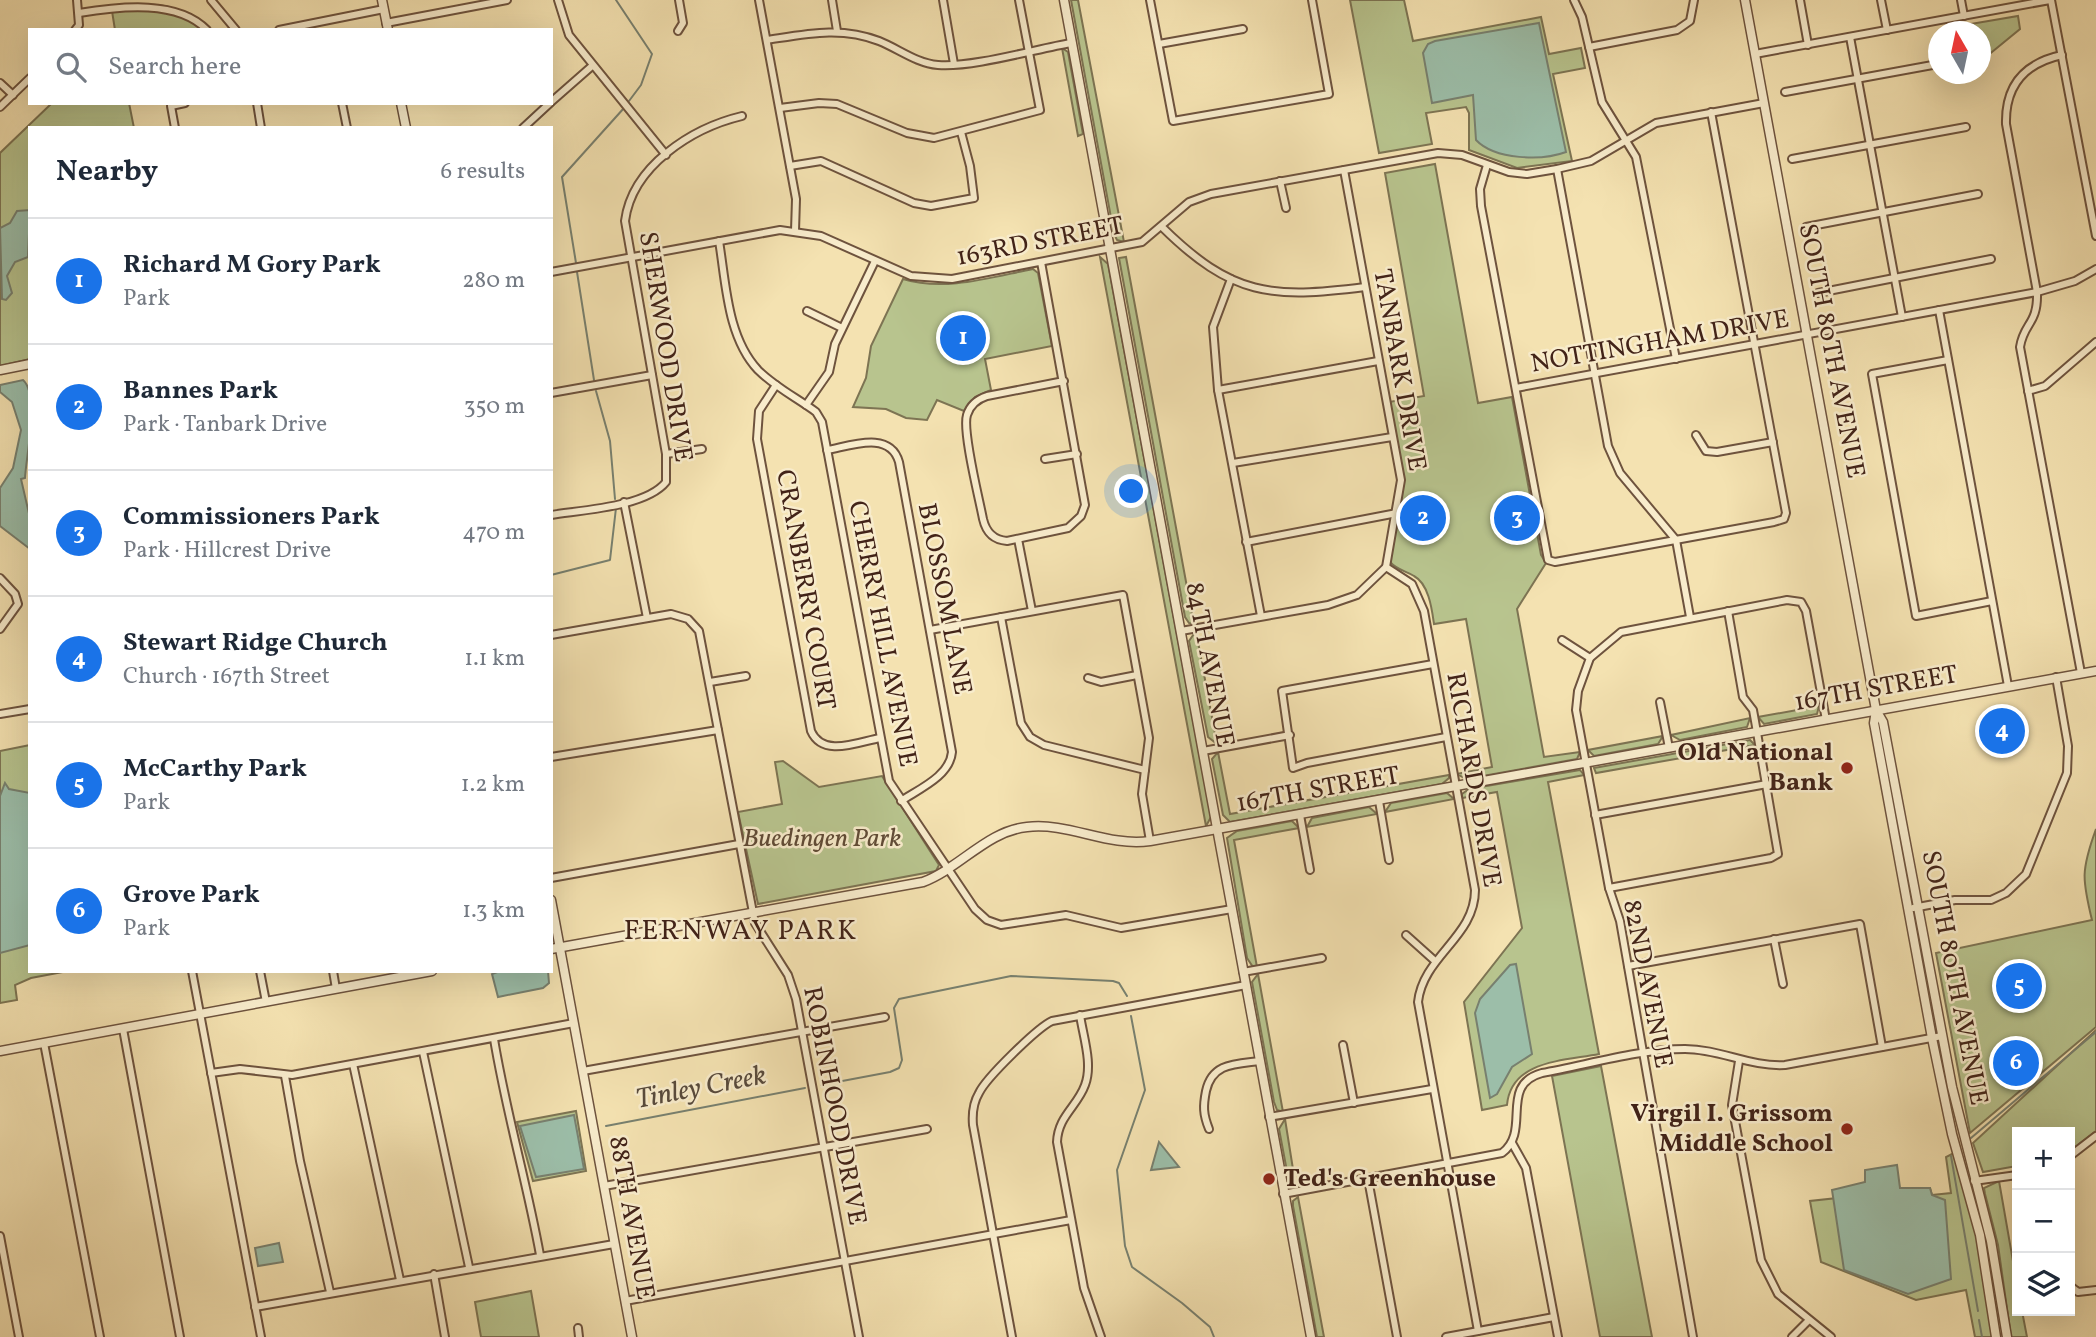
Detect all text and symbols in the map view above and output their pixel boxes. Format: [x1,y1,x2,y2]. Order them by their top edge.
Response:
north arrow [1928,21,1991,84]
search box [28,28,553,105]
icon: search [52,48,90,86]
text: Search here [108,49,241,85]
text: Nearby [56,151,158,193]
text: 6 results [441,156,525,188]
street label: 163RD STREET [953,208,1127,276]
street label: SOUTH 80TH AVENUE [1789,221,1873,481]
street label: SHERWOOD DRIVE [629,229,701,465]
text: Richard M Gory Park [123,247,381,283]
text: 1 [74,265,84,297]
text: 280 m [462,265,525,297]
street label: TANBARK DRIVE [1363,266,1435,474]
text: Park [123,283,170,315]
street label: NOTTINGHAM DRIVE [1528,302,1792,382]
pin: 1 [940,312,986,364]
text: Bannes Park [123,373,278,409]
text: 2 [73,391,85,423]
text: 350 m [464,391,525,423]
text: Park · Tanbark Drive [123,409,327,441]
street label: CRANBERRY COURT [766,467,844,713]
your location [1114,474,1148,508]
pin: 2 [1400,492,1446,544]
pin: 3 [1494,492,1540,544]
street label: CHERRY HILL AVENUE [839,498,925,770]
text: Commissioners Park [123,499,380,535]
street label: BLOSSOM LANE [908,500,980,698]
text: 3 [73,517,85,549]
text: 470 m [462,517,525,549]
text: Park · Hillcrest Drive [123,535,331,567]
street label: 84TH AVENUE [1175,579,1243,751]
text: Stewart Ridge Church [123,625,388,661]
text: 4 [72,643,86,675]
text: 1.1 km [464,643,525,675]
street label: 167TH STREET [1791,657,1961,721]
text: Church · 167th Street [123,661,330,693]
street label: RICHARDS DRIVE [1436,670,1510,890]
pin: 4 [1979,705,2025,757]
place label: Old National Bank [1678,735,1833,801]
text: McCarthy Park [123,751,307,787]
street label: 167TH STREET [1233,758,1403,822]
marker: Old National Bank [1839,760,1855,776]
text: 5 [73,769,85,801]
text: 1.2 km [461,769,525,801]
text: Park [123,787,170,819]
park label: Buedingen Park [743,821,901,857]
street label: SOUTH 80TH AVENUE [1912,848,1996,1108]
text: Grove Park [123,877,260,913]
text: 6 [73,895,85,927]
text: 1.3 km [462,895,525,927]
street label: 82ND AVENUE [1613,897,1681,1071]
district label: FERNWAY PARK [624,912,858,951]
text: Park [123,913,170,945]
pin: 5 [1996,960,2042,1012]
street label: ROBINHOOD DRIVE [793,983,875,1229]
pin: 6 [1993,1037,2039,1089]
water label: Tinley Creek [633,1056,769,1120]
place label: Virgil I. Grissom Middle School [1631,1096,1833,1162]
marker: Virgil I. Grissom Middle School [1839,1121,1855,1137]
map controls [2012,1127,2075,1316]
button: + [2012,1127,2075,1190]
street label: 88TH AVENUE [599,1133,663,1303]
place label: Ted's Greenhouse [1283,1161,1496,1197]
marker: Ted's Greenhouse [1261,1171,1277,1187]
button: − [2012,1190,2075,1253]
button: layers [2012,1253,2075,1316]

